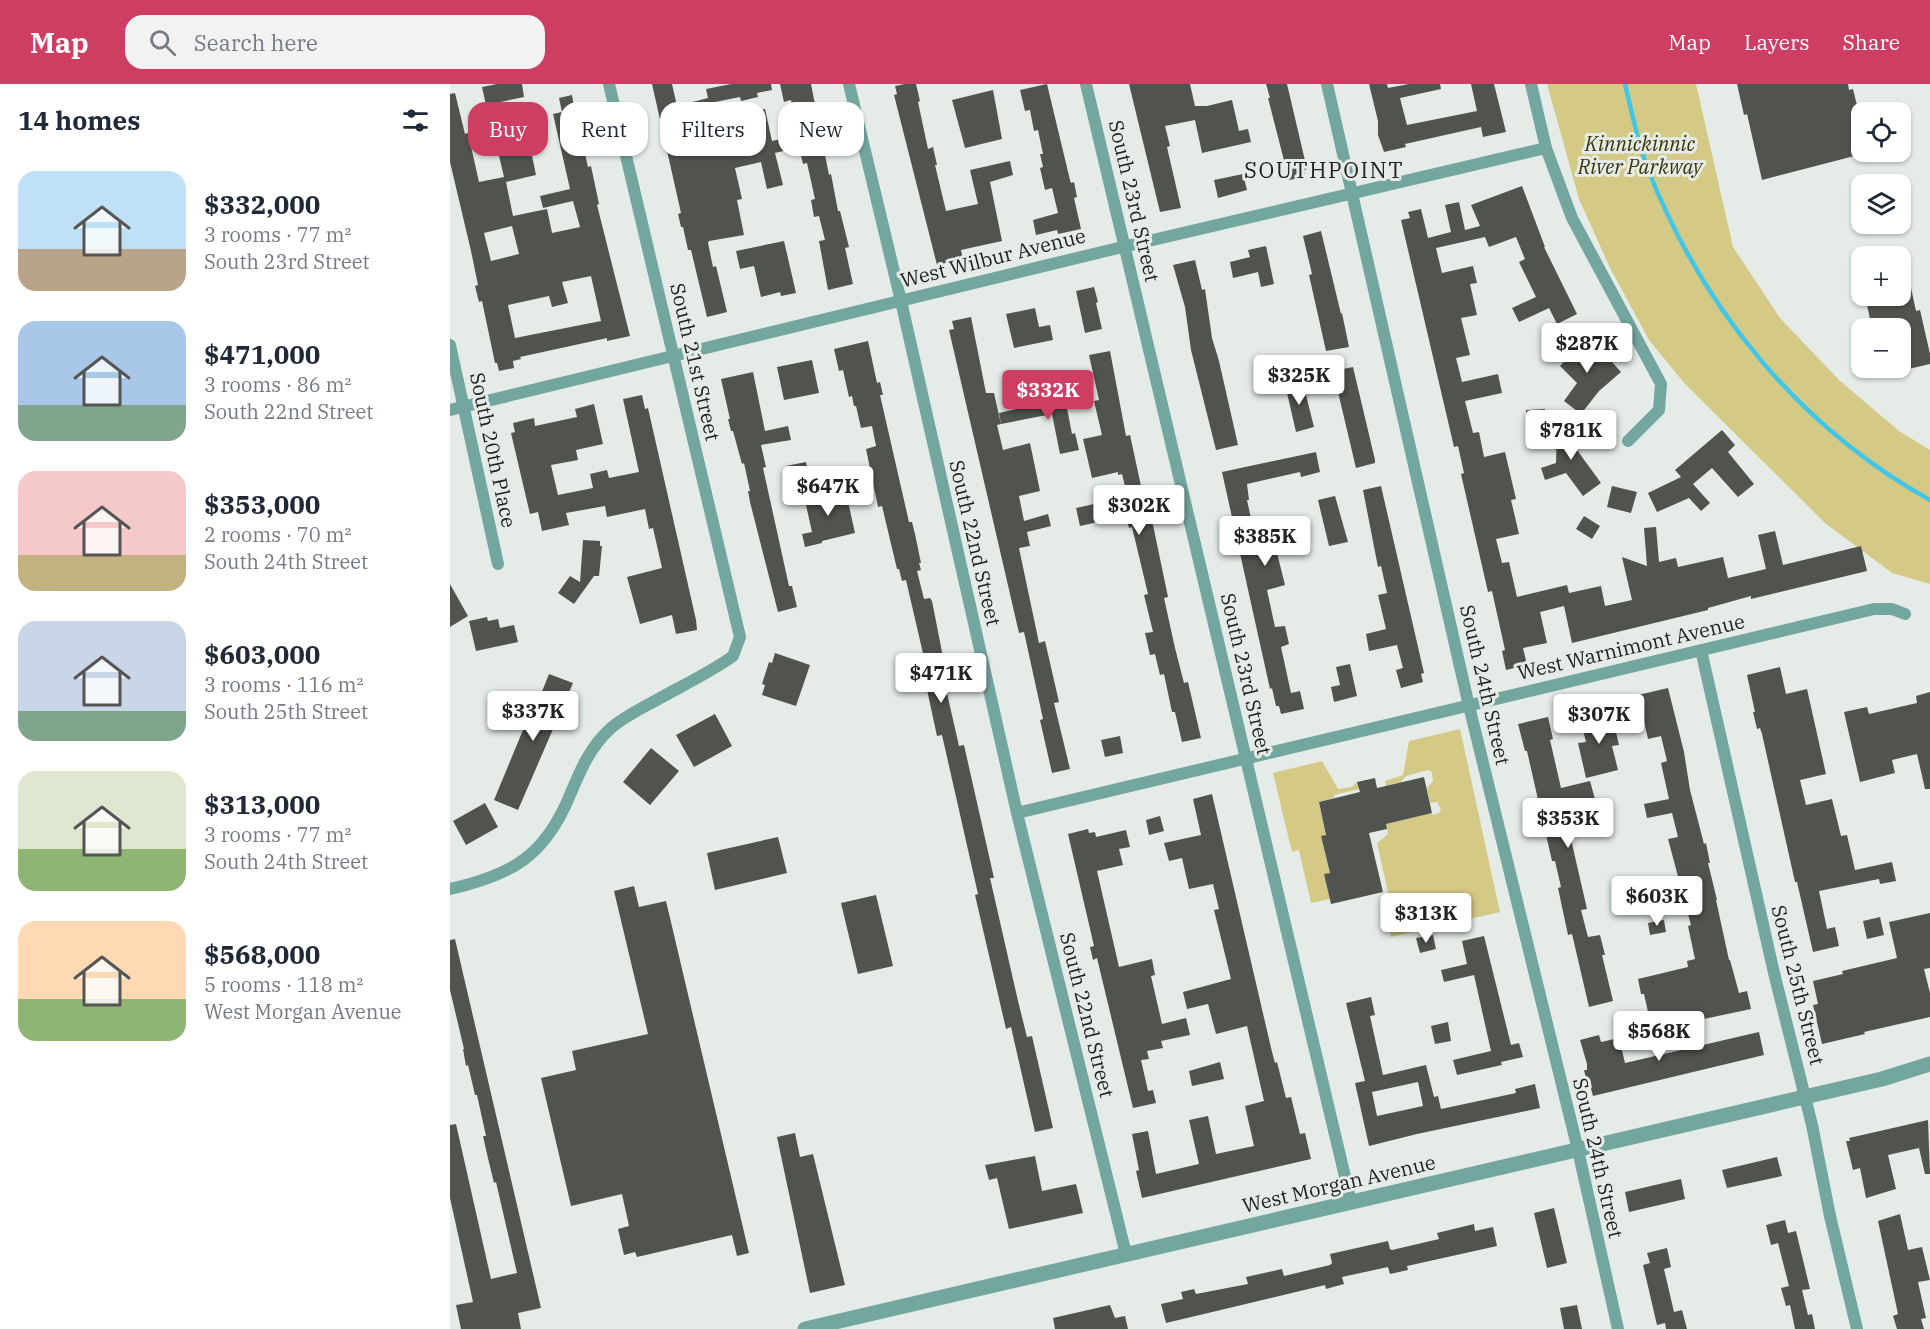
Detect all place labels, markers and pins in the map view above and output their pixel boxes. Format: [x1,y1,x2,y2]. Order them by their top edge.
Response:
pin: $287K [1545,323,1629,374]
pin: $325K [1257,355,1341,406]
pin: $332K [1006,370,1090,421]
pin: $781K [1529,410,1613,461]
pin: $647K [786,466,870,517]
pin: $302K [1097,485,1181,536]
pin: $385K [1223,516,1307,567]
pin: $471K [899,653,983,704]
pin: $337K [491,691,575,742]
pin: $307K [1557,694,1641,745]
pin: $353K [1526,798,1610,849]
pin: $603K [1615,876,1699,927]
pin: $313K [1384,893,1468,944]
pin: $568K [1617,1011,1701,1062]

